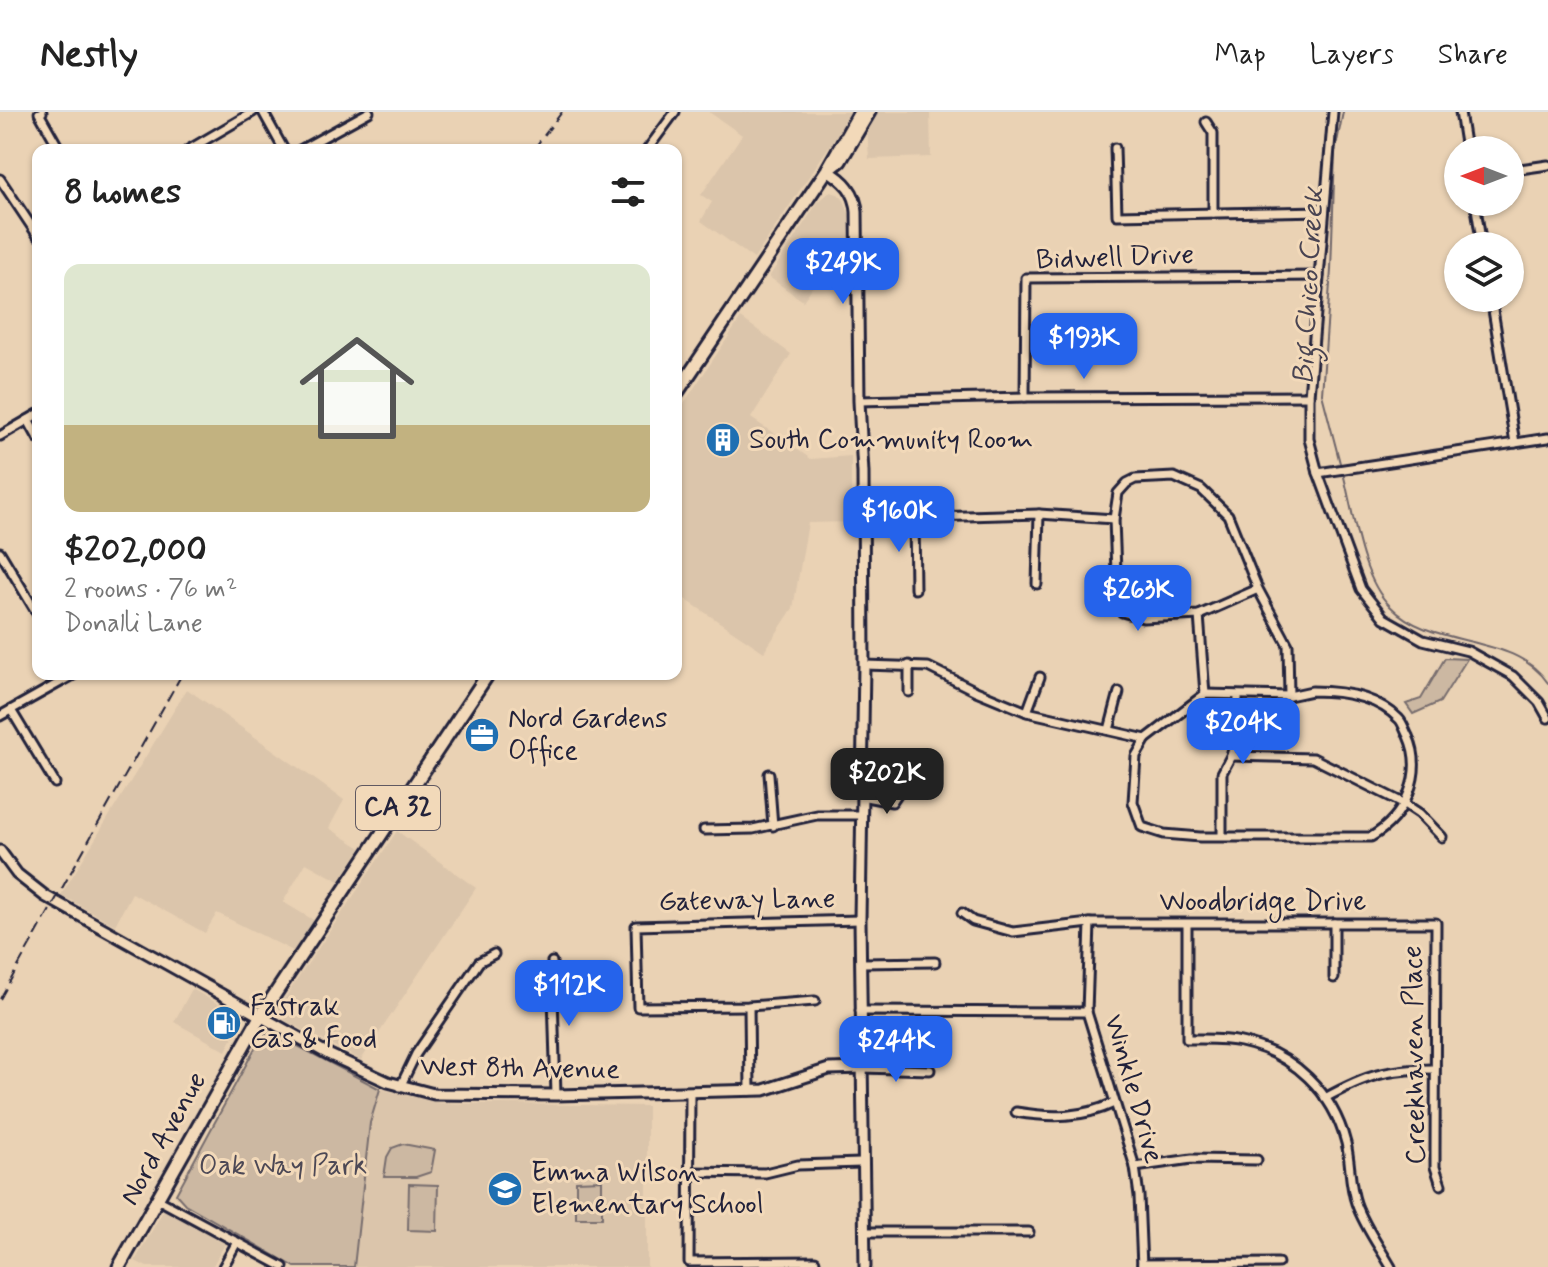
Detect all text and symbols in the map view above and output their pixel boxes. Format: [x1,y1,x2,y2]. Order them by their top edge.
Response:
text: Nestly [40,31,138,80]
text: Map [1215,37,1266,74]
text: Layers [1310,37,1394,74]
text: Share [1438,37,1508,74]
north arrow [1444,136,1524,216]
map controls [1444,136,1524,312]
text: 8 homes [64,170,181,215]
icon: filters [606,170,650,214]
water label: Big Chico Creek [1284,185,1338,386]
button: layers [1444,232,1524,312]
street label: Bidwell Drive [1035,237,1195,279]
pin: $249K [787,238,899,306]
text: $249K [805,247,881,281]
pin: $193K [1028,313,1140,381]
icon: home [285,316,429,460]
text: $193K [1048,322,1120,356]
building icon: South Community Room [704,421,742,459]
place label: South Community Room [749,422,1033,459]
pin: $160K [843,486,955,554]
text: $160K [861,495,937,529]
text: $202,000 [64,528,207,573]
pin: $263K [1082,565,1194,633]
text: 2 rooms · 76 m² [64,573,237,607]
text: $263K [1102,574,1174,608]
text: Donalli Lane [64,607,203,641]
pin: $204K [1187,698,1299,766]
place label: Nord Gardens Office [508,701,668,770]
text: $204K [1205,707,1281,741]
office icon: Nord Gardens Office [463,716,501,754]
pin: $202K [831,748,943,816]
text: $202K [849,757,925,791]
road number: CA 32 [356,786,440,830]
street label: Gateway Lane [658,881,836,921]
street label: Woodbridge Drive [1160,884,1366,923]
street label: Creekhaven Place [1395,945,1435,1165]
pin: $112K [513,960,625,1028]
text: $112K [533,969,605,1003]
place label: Fastrak Gas & Food [250,989,377,1058]
fuel station icon: Fastrak Gas & Food [205,1004,243,1042]
street label: Winkle Drive [1094,1010,1172,1168]
pin: $244K [840,1016,952,1084]
text: $244K [857,1025,935,1059]
street label: West 8th Avenue [420,1049,620,1089]
street label: Nord Avenue [112,1066,216,1212]
park label: Oak Way Park [199,1148,367,1185]
place label: Emma Wilson Elementary School [531,1155,764,1224]
school or university icon: Emma Wilson Elementary School [486,1170,524,1208]

